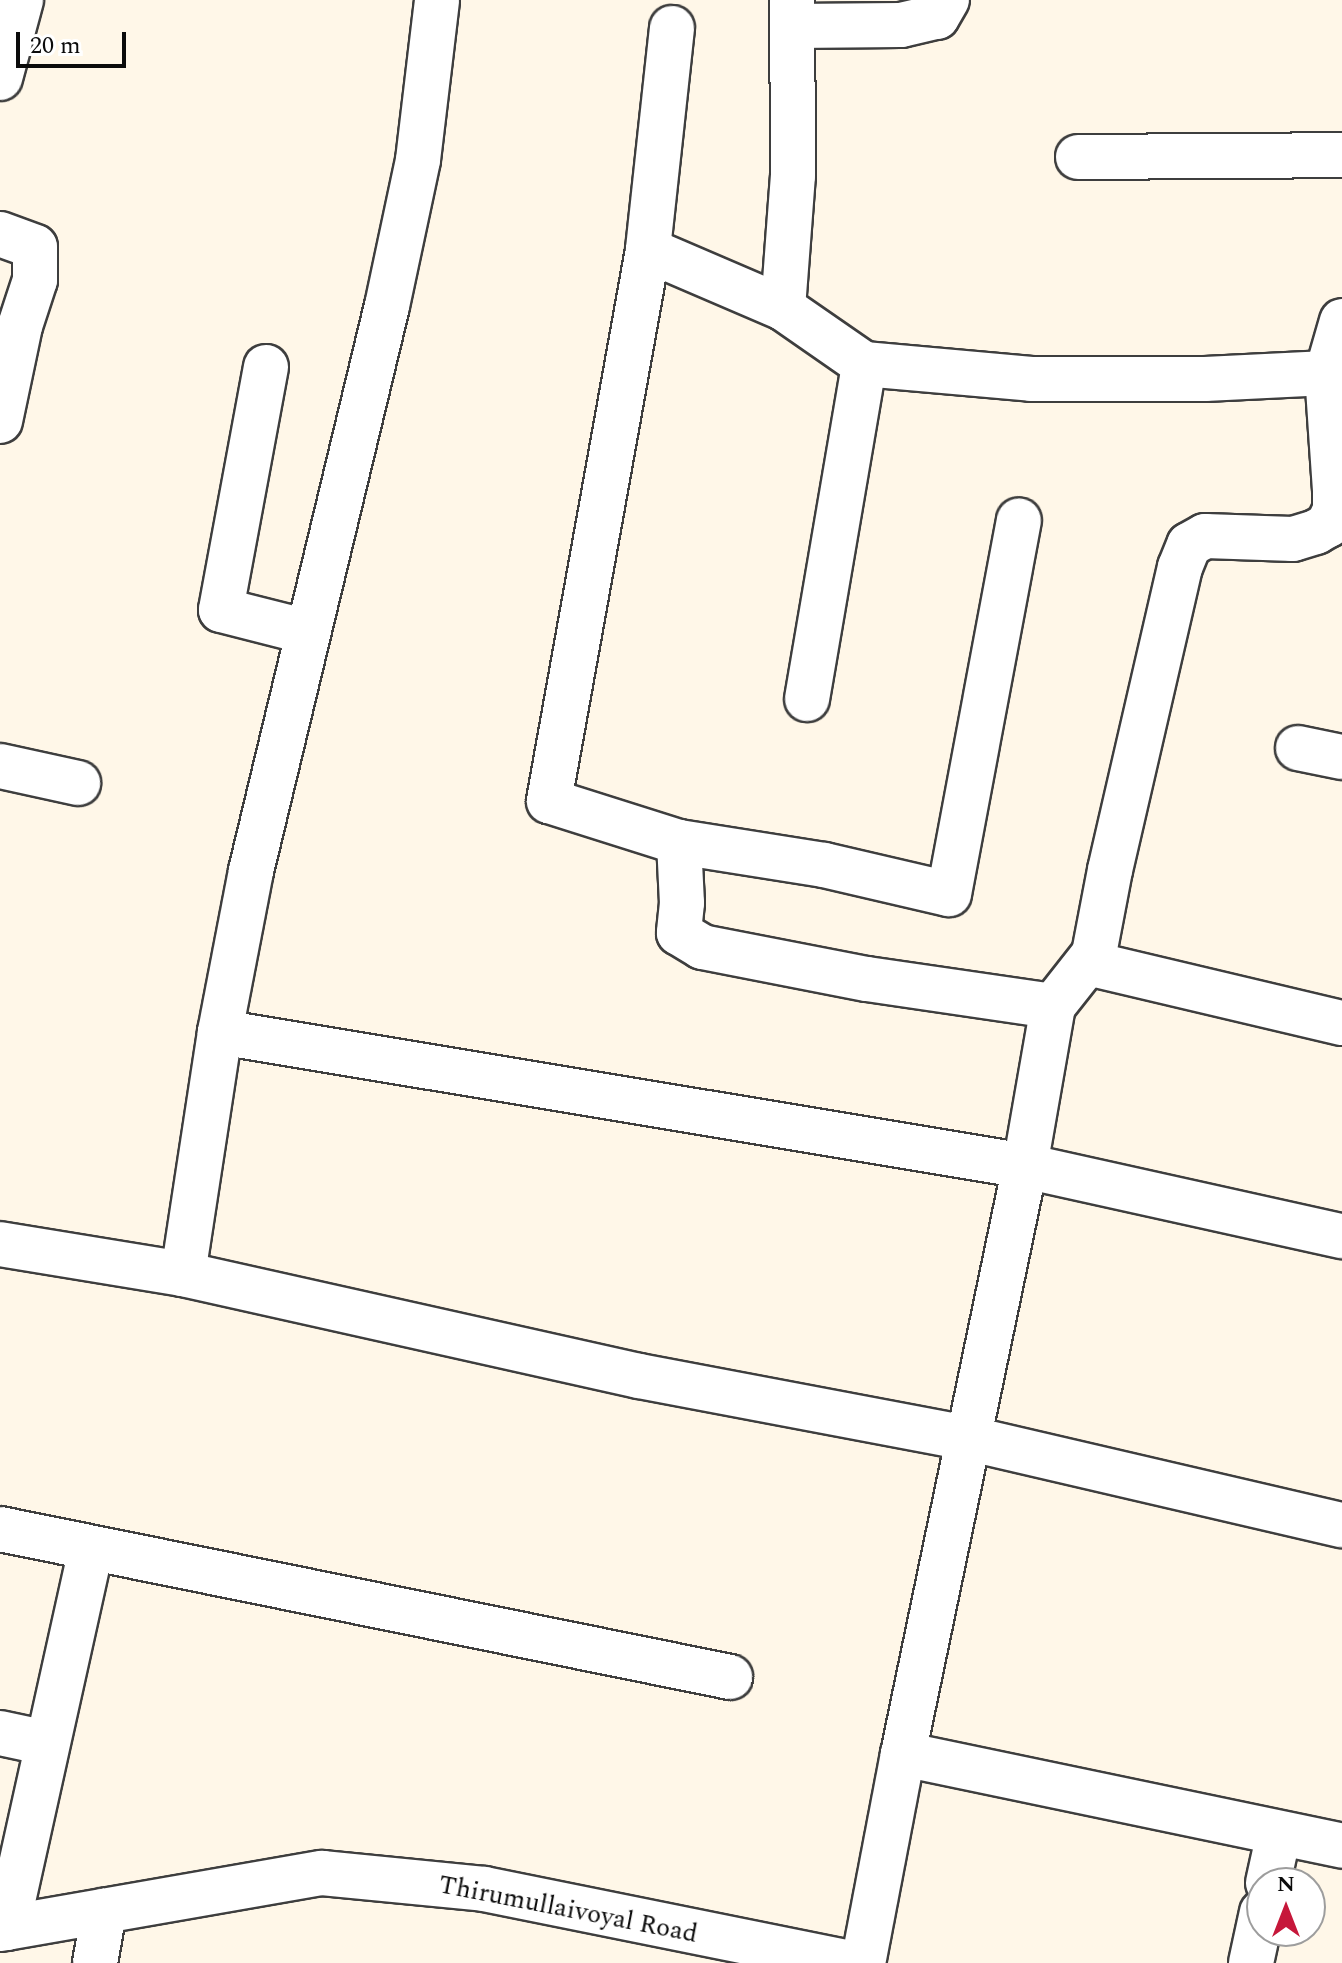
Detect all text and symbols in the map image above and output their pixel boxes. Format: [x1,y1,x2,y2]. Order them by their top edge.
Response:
scale bar [20,16,130,66]
text: 20 m [30,28,81,64]
north arrow [1246,1867,1326,1947]
text: N [1277,1868,1295,1901]
street label: Thirumullaivoyal Road [436,1870,700,1950]

